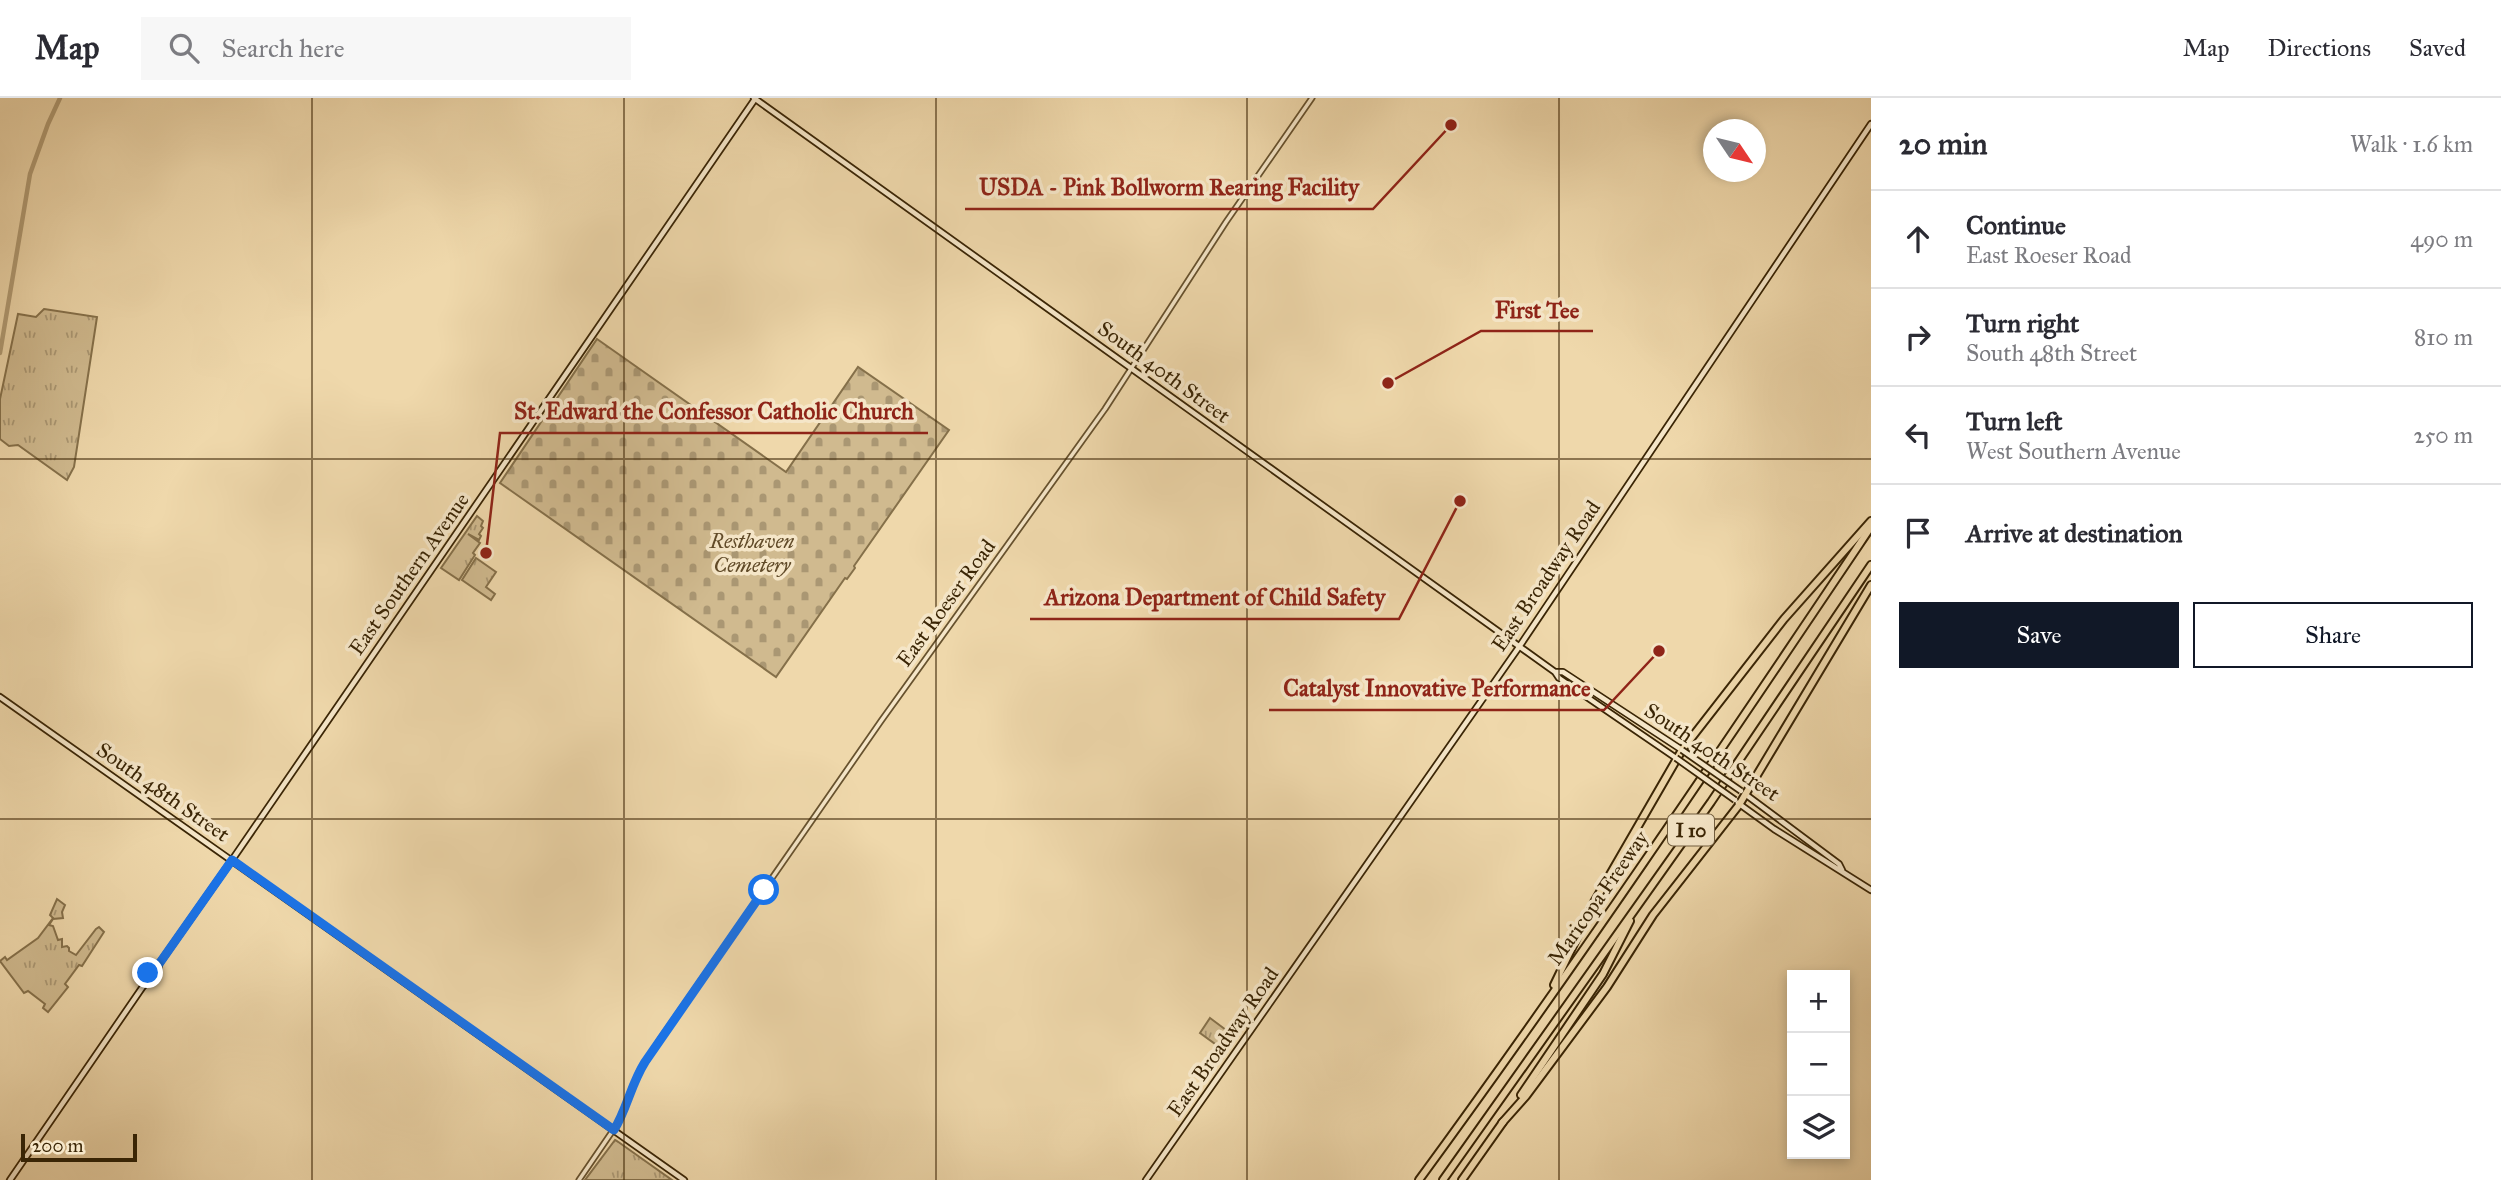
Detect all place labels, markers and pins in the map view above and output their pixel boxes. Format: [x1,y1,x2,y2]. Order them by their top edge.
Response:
callout: USDA - Pink Bollworm Rearing Facility [965,165,1373,209]
callout: First Tee [1481,287,1593,331]
callout: St. Edward the Confessor Catholic Church [500,389,928,433]
callout: Arizona Department of Child Safety [1030,575,1399,619]
callout: Catalyst Innovative Performance [1269,666,1604,710]

